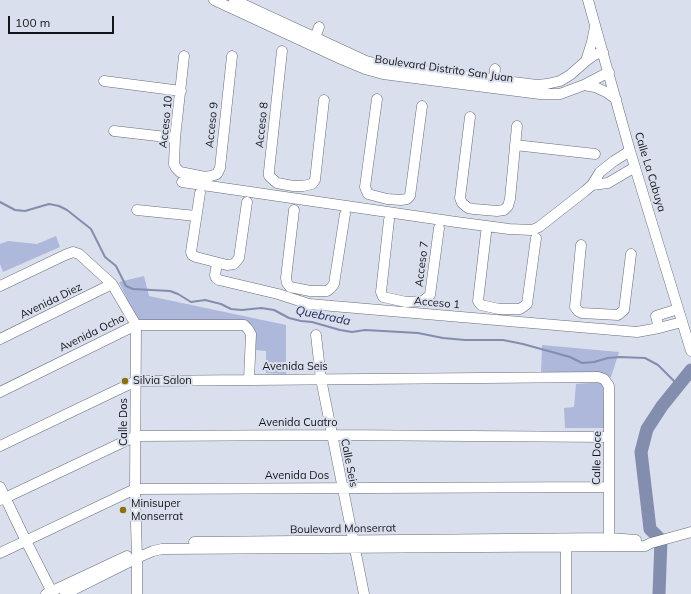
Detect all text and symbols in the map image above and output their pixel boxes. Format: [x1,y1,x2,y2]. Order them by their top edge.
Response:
scale bar [10,8,116,34]
text: 100 m [15,15,50,30]
street label: Boulevard Distrito San Juan [374,53,514,85]
street label: Acceso 10 [157,95,175,149]
street label: Acceso 9 [203,101,221,149]
street label: Acceso 8 [253,101,271,149]
street label: Calle La Cabuya [632,131,668,213]
street label: Acceso 7 [413,240,431,288]
street label: Avenida Diez [18,280,84,322]
street label: Acceso 1 [414,294,460,312]
water label: Quebrada [294,303,352,329]
street label: Avenida Ocho [57,311,127,355]
street label: Avenida Seis [262,360,328,374]
place label: Silvia Salon [133,374,192,388]
marker: Silvia Salon [120,376,130,386]
street label: Calle Dos [117,398,131,446]
street label: Avenida Cuatro [258,416,338,430]
street label: Calle Doce [590,431,604,485]
street label: Calle Seis [338,438,360,488]
street label: Avenida Dos [265,469,329,483]
place label: Minisuper Monserrat [131,497,183,523]
marker: Minisuper Monserrat [118,505,128,515]
street label: Boulevard Monserrat [290,521,396,537]

